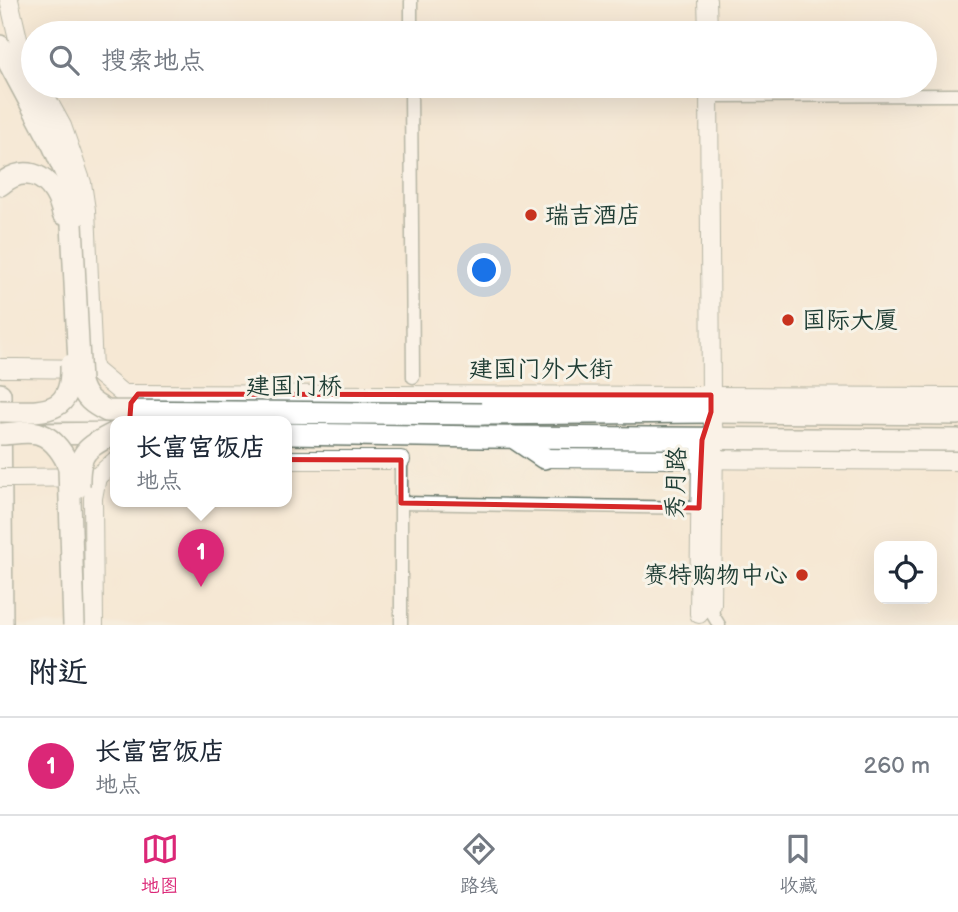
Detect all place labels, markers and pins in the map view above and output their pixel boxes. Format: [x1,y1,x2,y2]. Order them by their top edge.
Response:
place label: 瑞吉酒店 [545,201,641,230]
marker: 瑞吉酒店 [523,207,539,223]
place label: 国际大厦 [802,306,898,335]
marker: 国际大厦 [780,312,796,328]
pin: 1 [178,529,224,587]
place label: 赛特购物中心 [644,561,788,590]
marker: 赛特购物中心 [794,567,810,583]

